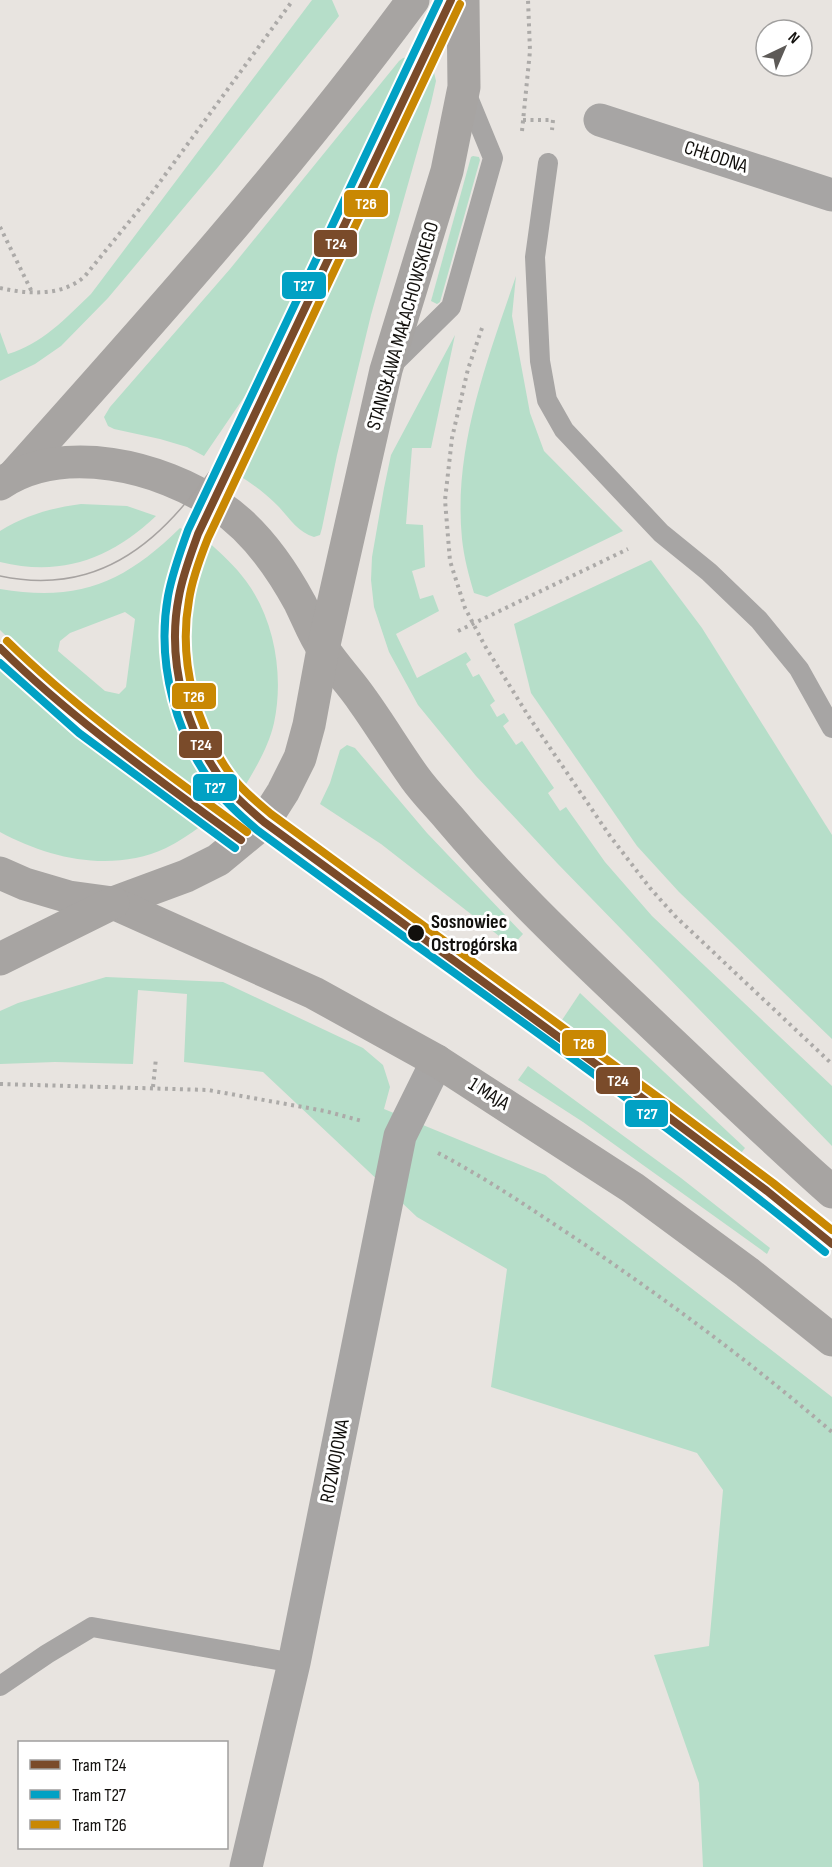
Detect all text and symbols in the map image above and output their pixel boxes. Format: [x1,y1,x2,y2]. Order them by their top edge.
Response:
north arrow [754,18,814,78]
text: N [784,28,803,48]
street label: CHŁODNA [681,135,751,179]
line badge: T26 [343,189,389,218]
text: T26 [355,195,377,214]
street label: STANISŁAWA MAŁACHOWSKIEGO [362,219,444,433]
line badge: T24 [313,229,358,258]
text: T24 [325,235,347,254]
line badge: T27 [281,271,327,300]
text: T27 [294,277,314,296]
line badge: T26 [171,682,217,710]
text: T26 [183,688,205,707]
line badge: T24 [178,730,223,759]
text: T24 [190,736,212,755]
line badge: T27 [192,773,238,802]
text: T27 [205,779,225,798]
place label: Sosnowiec Ostrogórska [431,910,518,957]
marker: Sosnowiec Ostrogórska [406,923,426,943]
line badge: T26 [561,1029,607,1057]
text: T26 [573,1035,595,1054]
line badge: T24 [595,1066,641,1095]
street label: 1 MAJA [464,1072,514,1116]
text: T24 [607,1072,629,1091]
line badge: T27 [624,1099,669,1128]
text: T27 [637,1105,657,1124]
street label: ROZWOJOWA [315,1417,355,1505]
legend [18,1741,228,1849]
text: Tram T24 [72,1755,127,1776]
text: Tram T27 [72,1785,127,1806]
text: Tram T26 [72,1815,127,1836]

